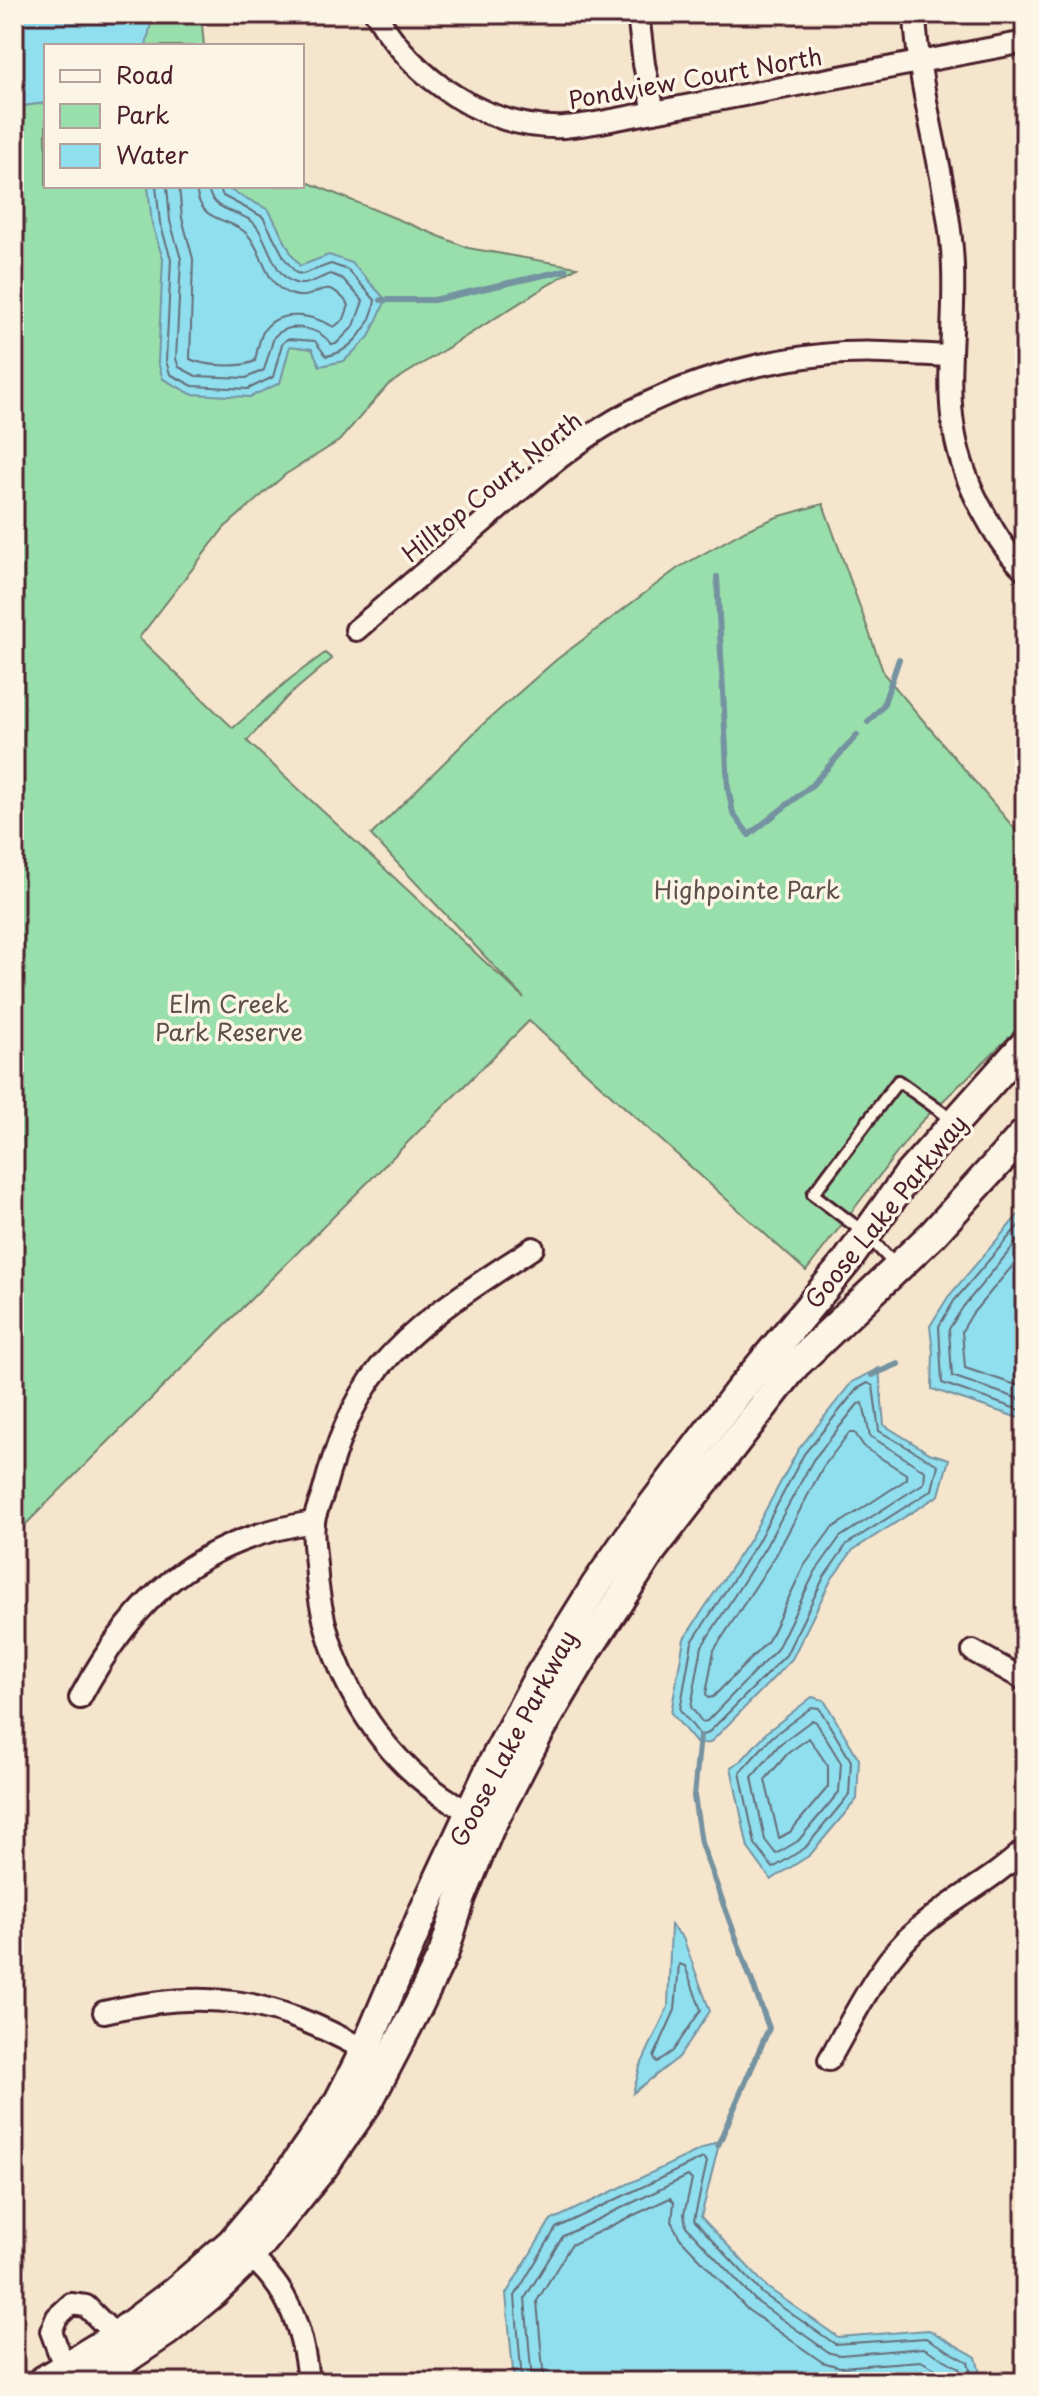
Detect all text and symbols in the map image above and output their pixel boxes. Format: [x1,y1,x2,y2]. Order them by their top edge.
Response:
street label: Pondview Court North [565,37,825,117]
legend [44,44,304,188]
text: Road [116,56,174,92]
text: Park [116,96,170,132]
text: Water [116,136,189,172]
street label: Hilltop Court North [393,402,589,570]
park label: Highpointe Park [654,871,840,907]
park label: Elm Creek Park Reserve [155,985,303,1049]
street label: Goose Lake Parkway [795,1106,975,1316]
street label: Goose Lake Parkway [440,1623,584,1853]

